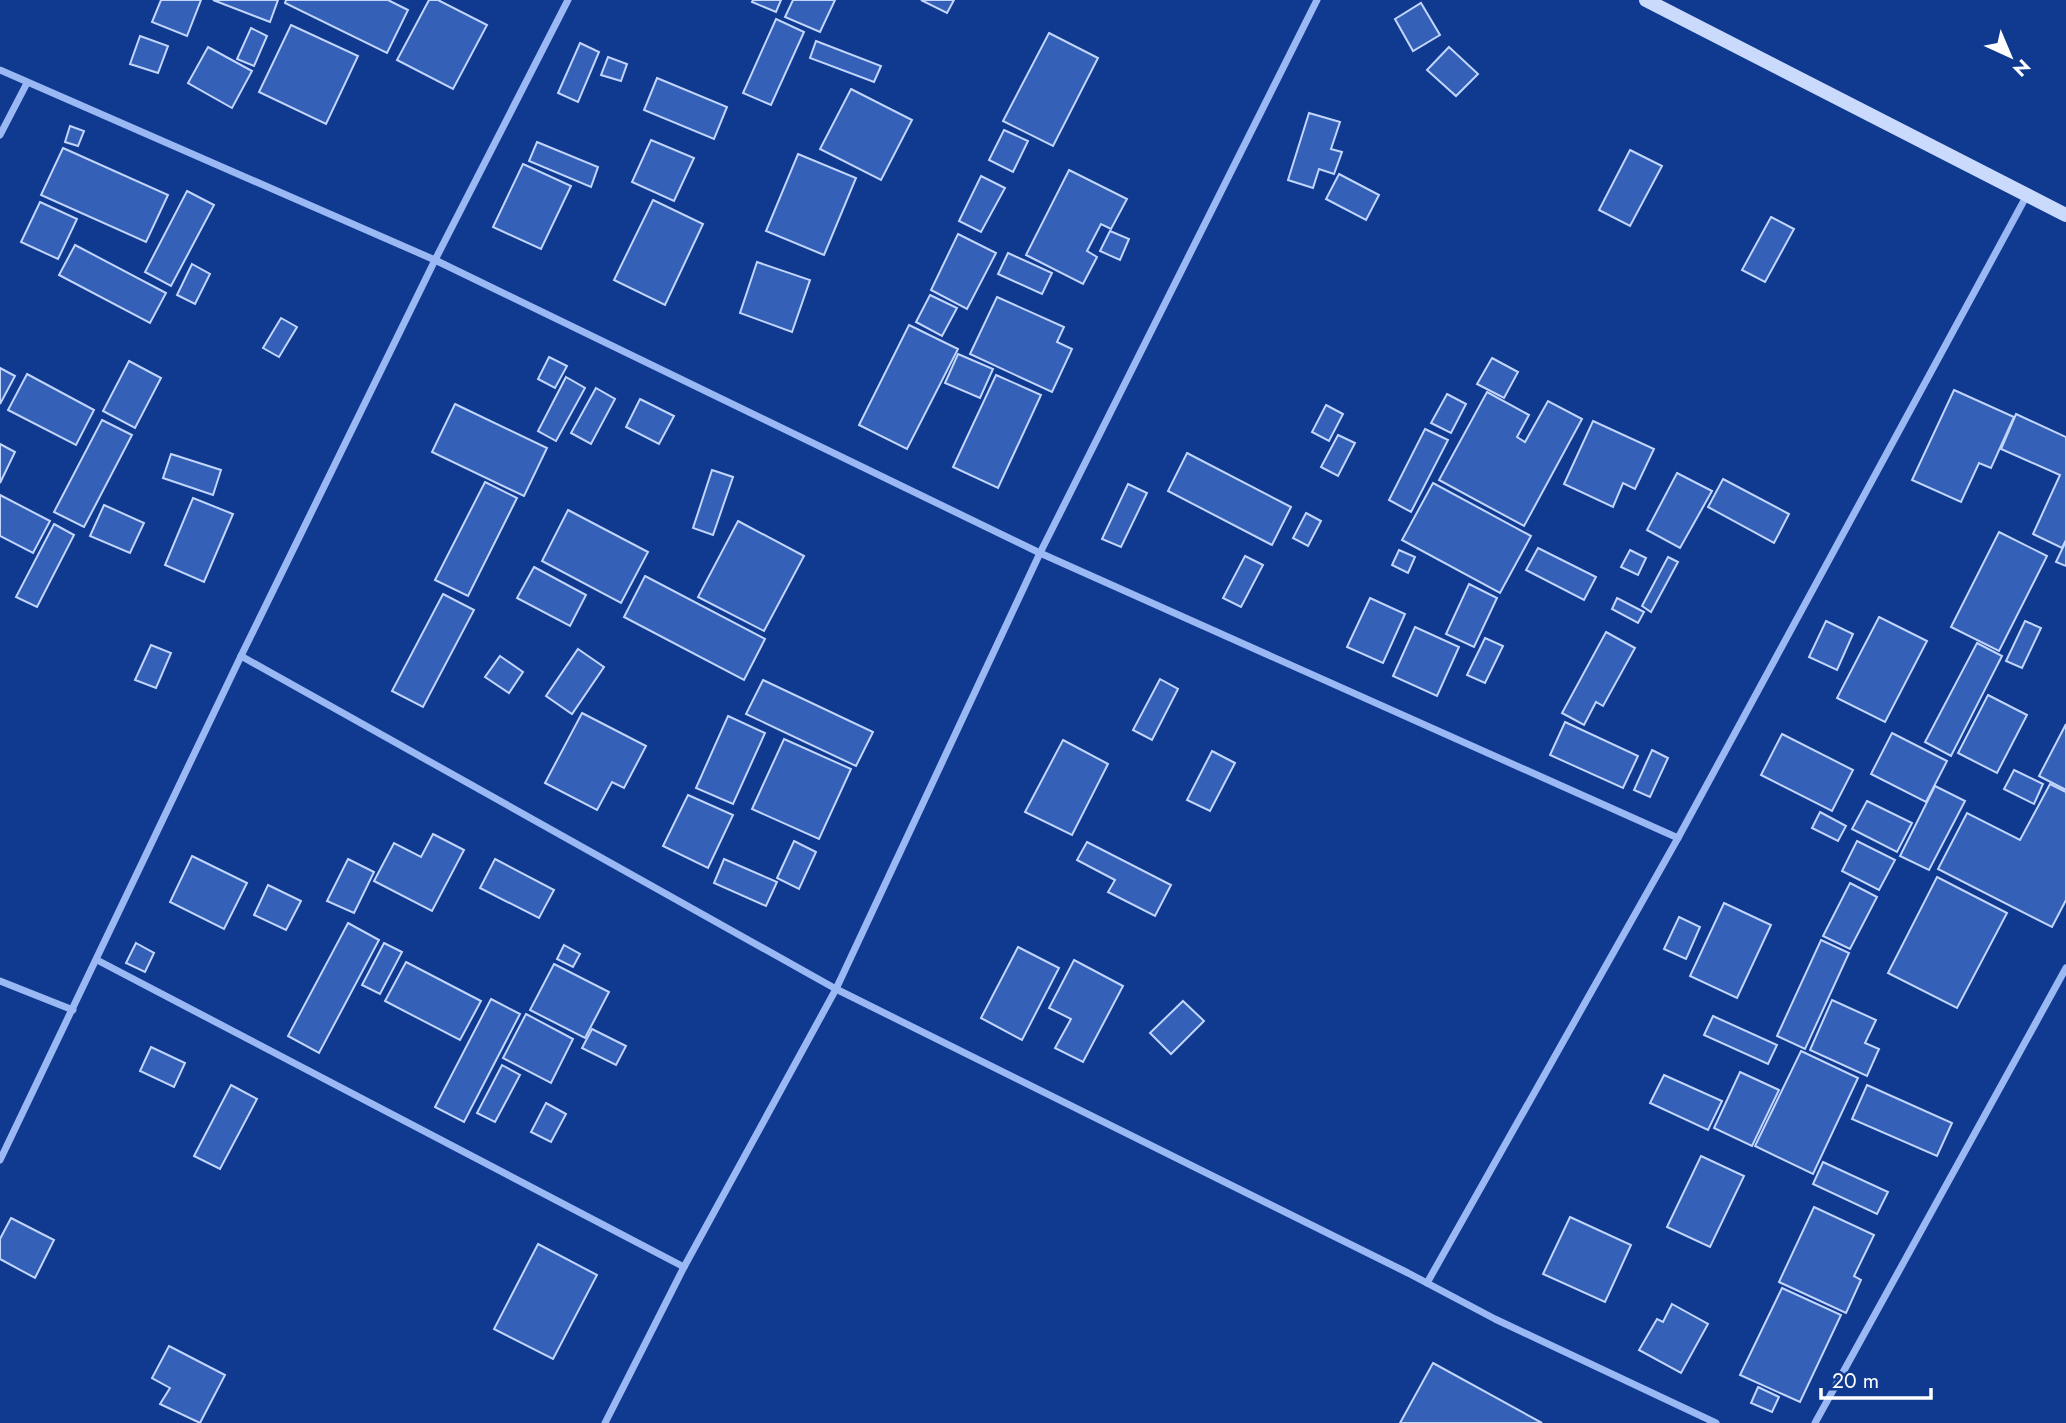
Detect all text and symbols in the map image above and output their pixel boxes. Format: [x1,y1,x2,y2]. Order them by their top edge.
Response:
north arrow [1975,21,2045,91]
text: N [2007,53,2036,83]
scale bar [1821,1356,1931,1400]
text: 20 m [1832,1366,1879,1396]

